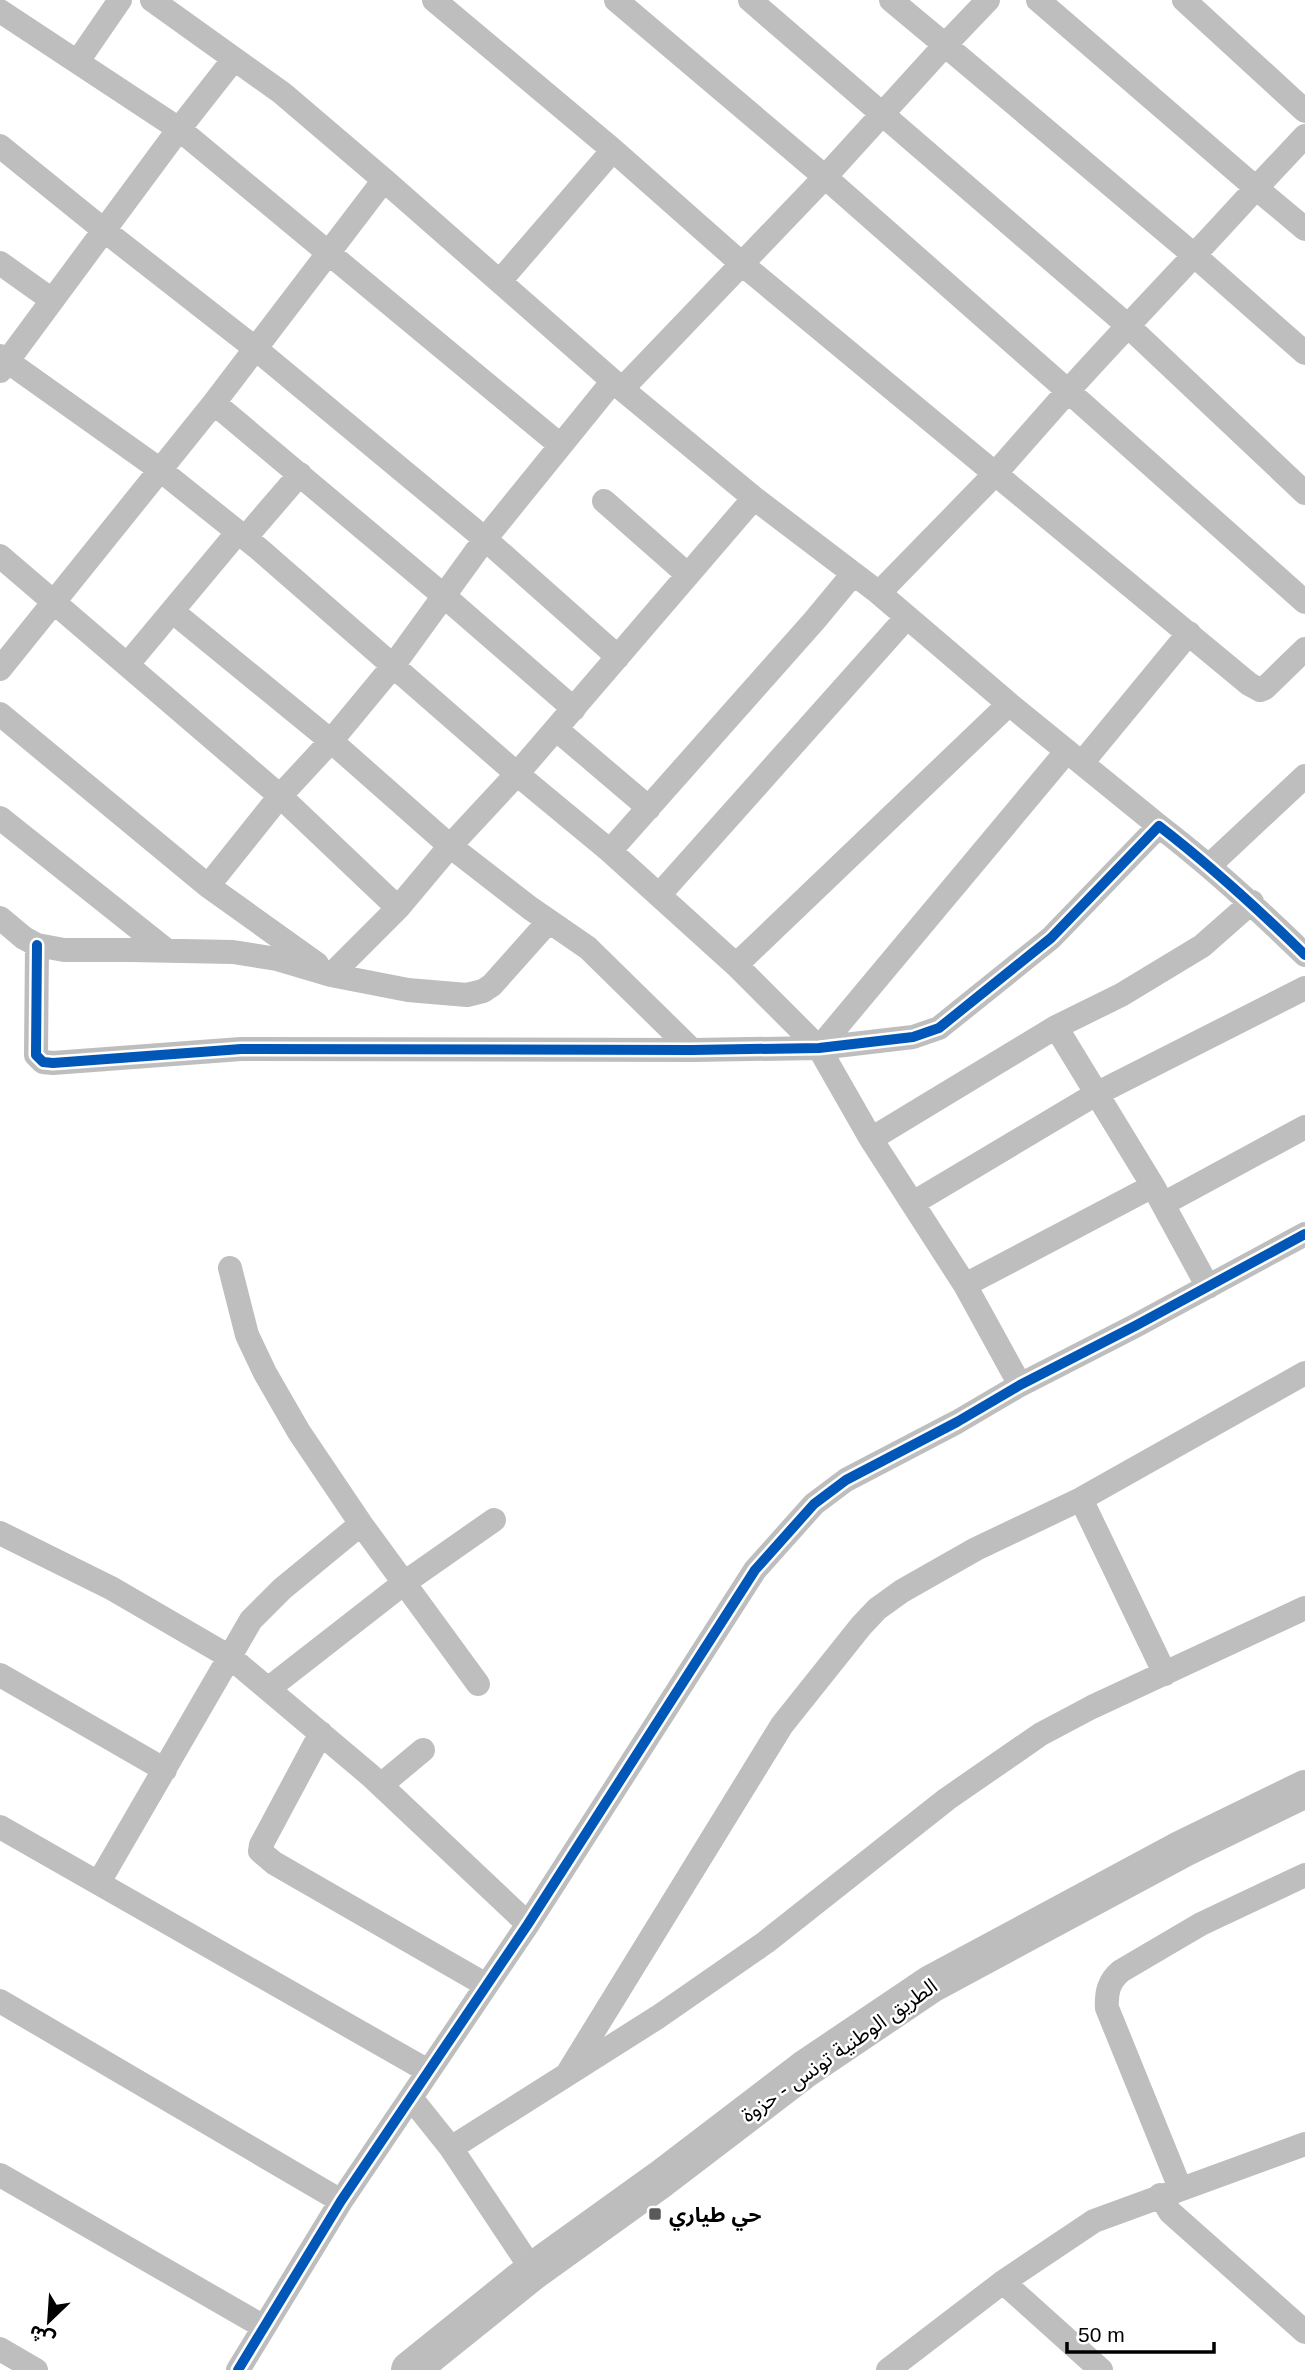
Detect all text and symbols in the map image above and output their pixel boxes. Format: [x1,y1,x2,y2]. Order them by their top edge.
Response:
street label: الطريق الوطنية تونس - حزوة [737,1974,942,2128]
place label: حي طياري [669,2203,761,2231]
marker: حي طياري [647,2206,663,2222]
north arrow [14,2286,84,2356]
scale bar [1067,2310,1214,2354]
text: ش [26,2321,58,2351]
text: 50 m [1078,2323,1125,2346]

